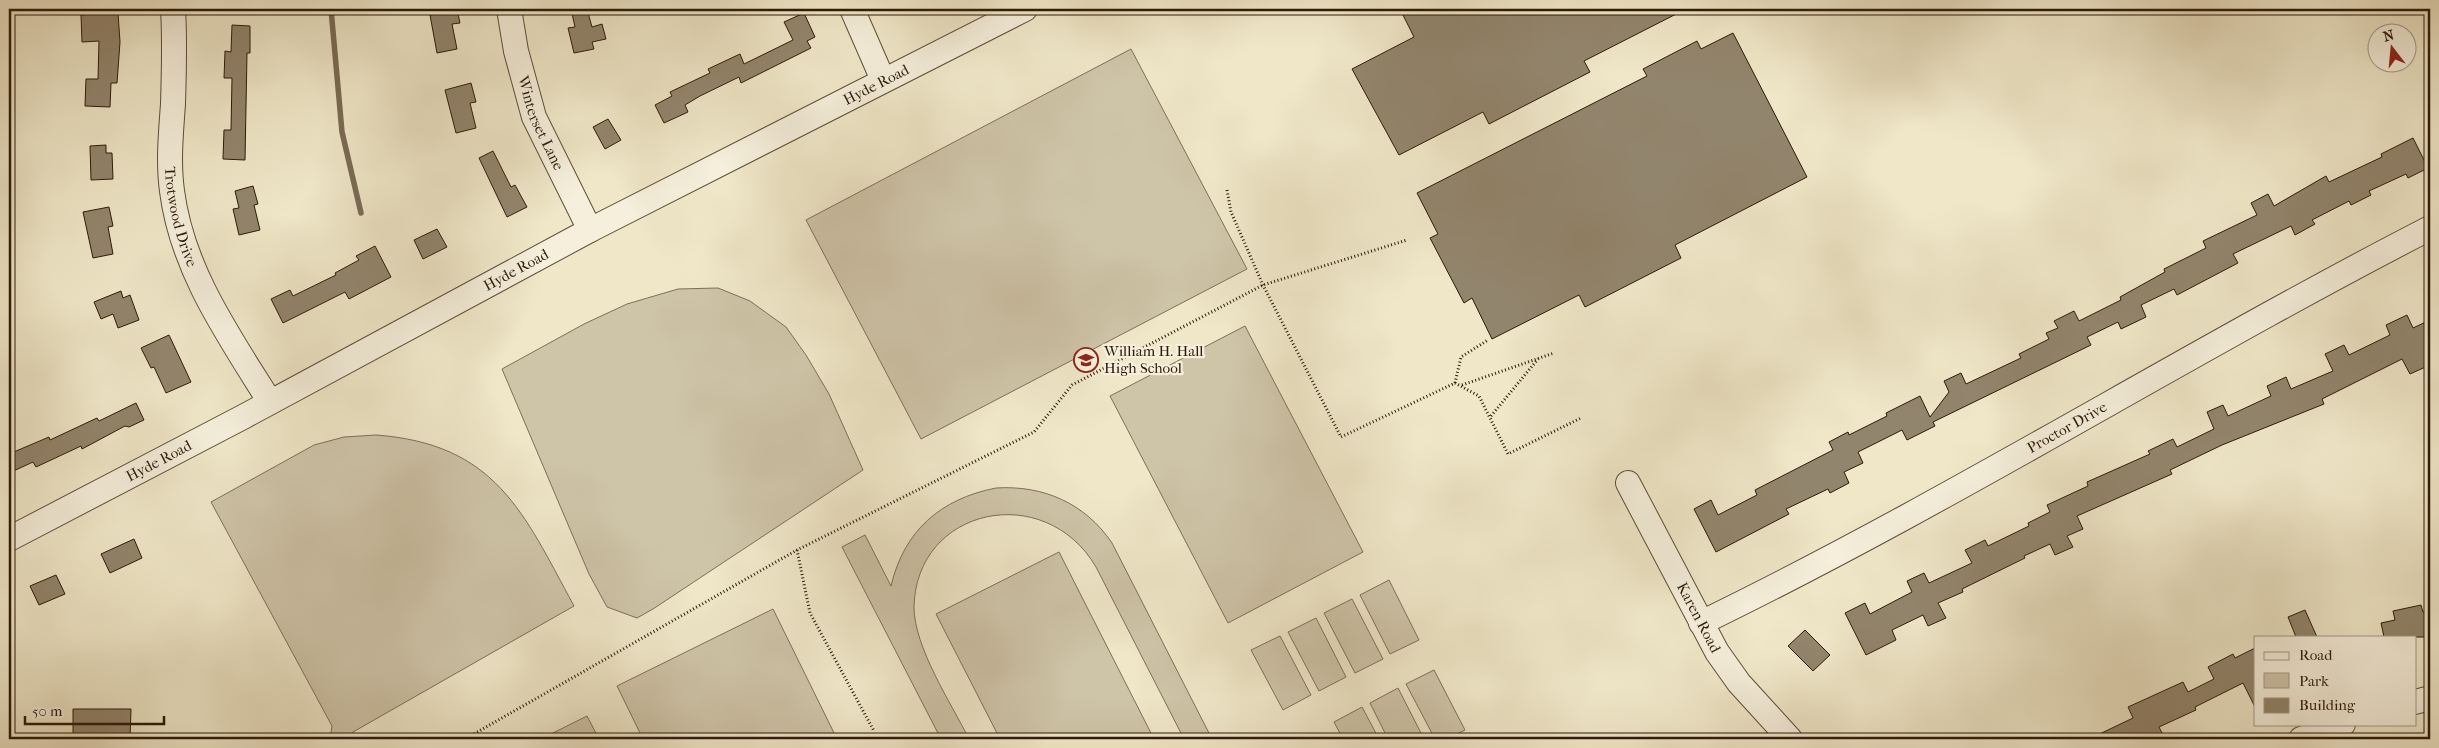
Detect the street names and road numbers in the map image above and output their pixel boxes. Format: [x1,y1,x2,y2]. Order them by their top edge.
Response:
street label: Hyde Road [840,60,913,109]
street label: Winterset Lane [514,73,568,174]
street label: Trotwood Drive [161,166,201,270]
street label: Hyde Road [480,245,552,295]
street label: Proctor Drive [2024,397,2111,457]
street label: Hyde Road [123,436,195,485]
street label: Karen Road [1673,579,1725,657]

